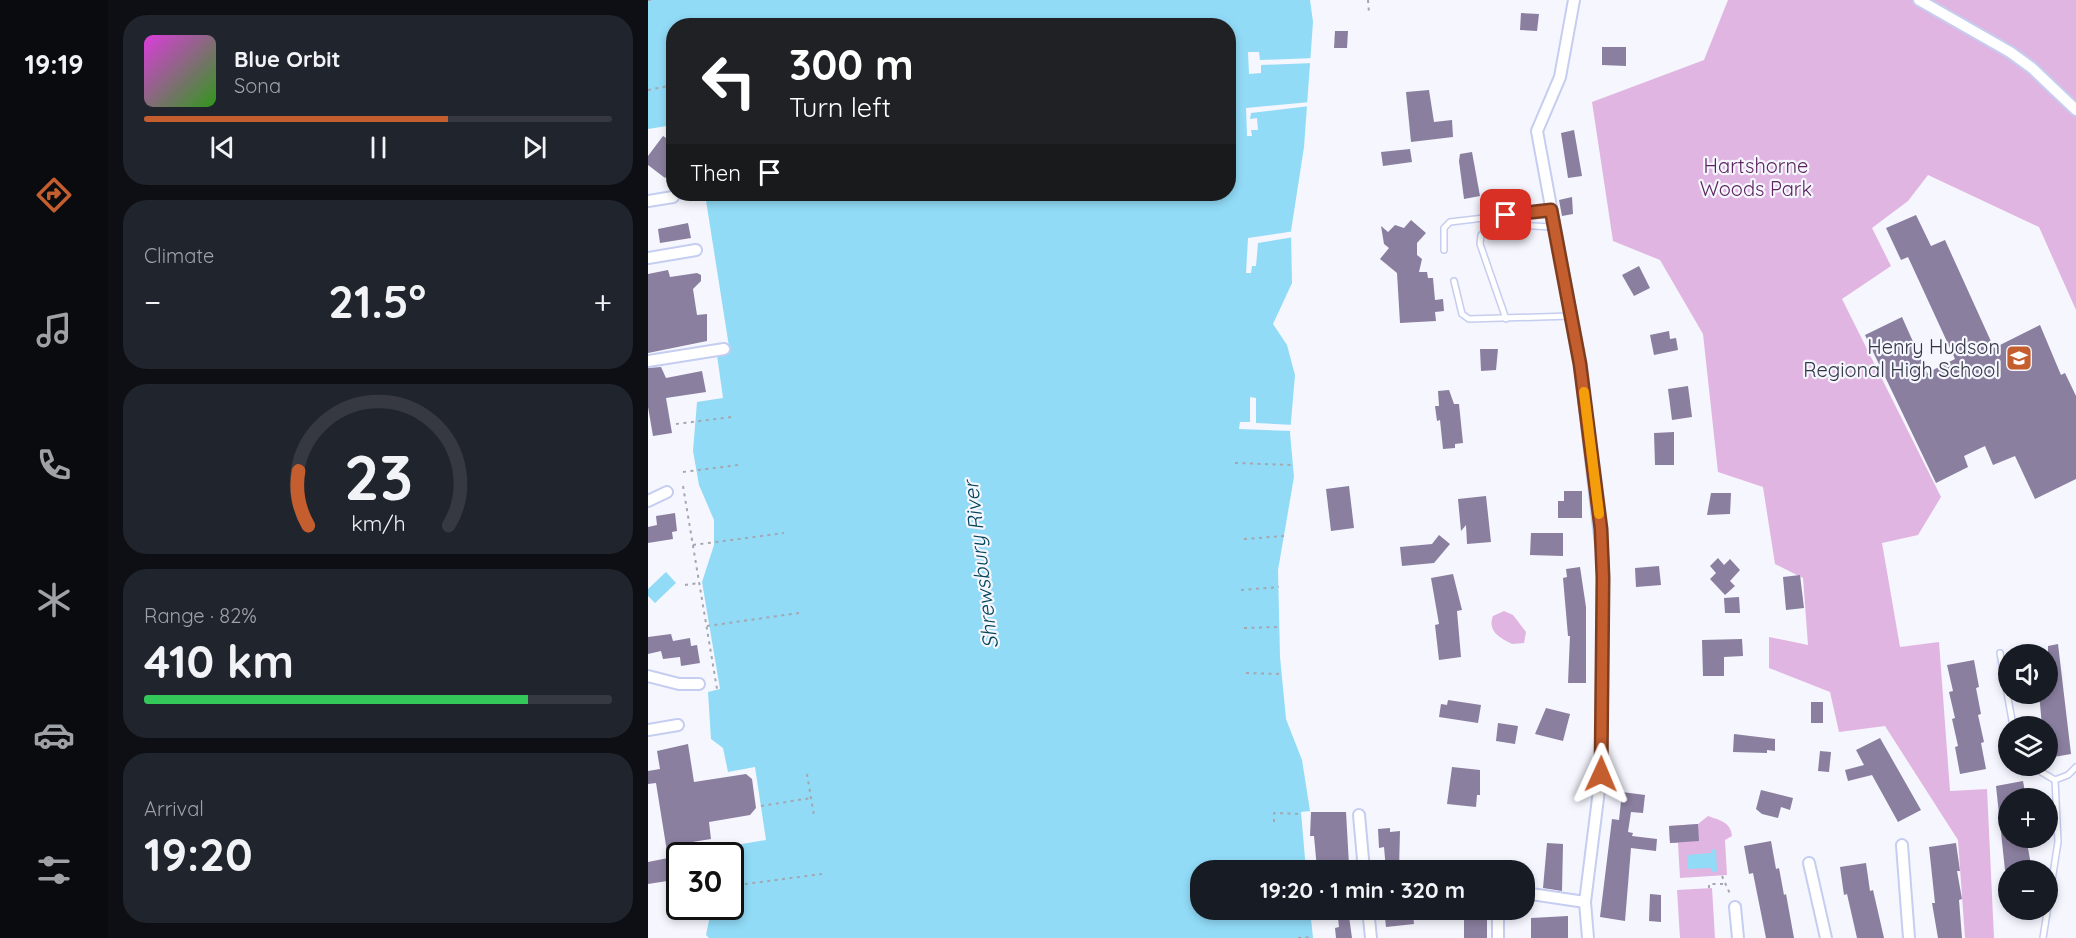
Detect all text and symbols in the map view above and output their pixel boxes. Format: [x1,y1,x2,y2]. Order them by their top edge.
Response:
text: 300 m [789,38,914,91]
icon: left [690,42,768,120]
text: Blue Orbit [234,45,340,73]
text: 19:19 [24,47,84,81]
text: Sona [234,73,281,98]
text: Turn left [789,90,891,124]
icon: previous [206,131,239,164]
icon: pause [362,131,395,164]
icon: next [518,131,551,164]
park label: Hartshorne Woods Park [1700,153,1812,201]
icon: arrive [753,156,786,189]
text: Then [690,159,741,187]
icon: directions [33,174,75,216]
pin [1480,189,1531,240]
icon: arrive [1489,198,1522,231]
text: Climate [144,243,214,268]
text: 21.5° [328,273,426,329]
text: − [144,281,161,322]
text: + [593,281,612,322]
icon: music [33,309,75,351]
place label: Henry Hudson Regional High School [1803,334,2000,382]
school or university icon: Henry Hudson Regional High School [2004,343,2034,373]
text: 23 [343,438,413,516]
icon: phone [33,444,75,486]
water label: Shrewsbury River [956,477,1003,650]
text: km/h [351,510,405,536]
icon: climate [33,579,75,621]
text: Range · 82% [144,603,257,628]
text: 410 km [144,633,294,689]
map controls [1998,644,2058,920]
button: sound [1998,644,2058,704]
icon: car [33,714,75,756]
button: layers [1998,716,2058,776]
position arrow [1569,742,1633,806]
button: + [1998,788,2058,848]
text: Arrival [144,796,204,821]
text: 19:20 [144,826,253,882]
speed limit sign: 30 [666,842,744,920]
icon: filters [33,849,75,891]
button: − [1998,860,2058,920]
text: 19:20 · 1 min · 320 m [1260,876,1465,904]

